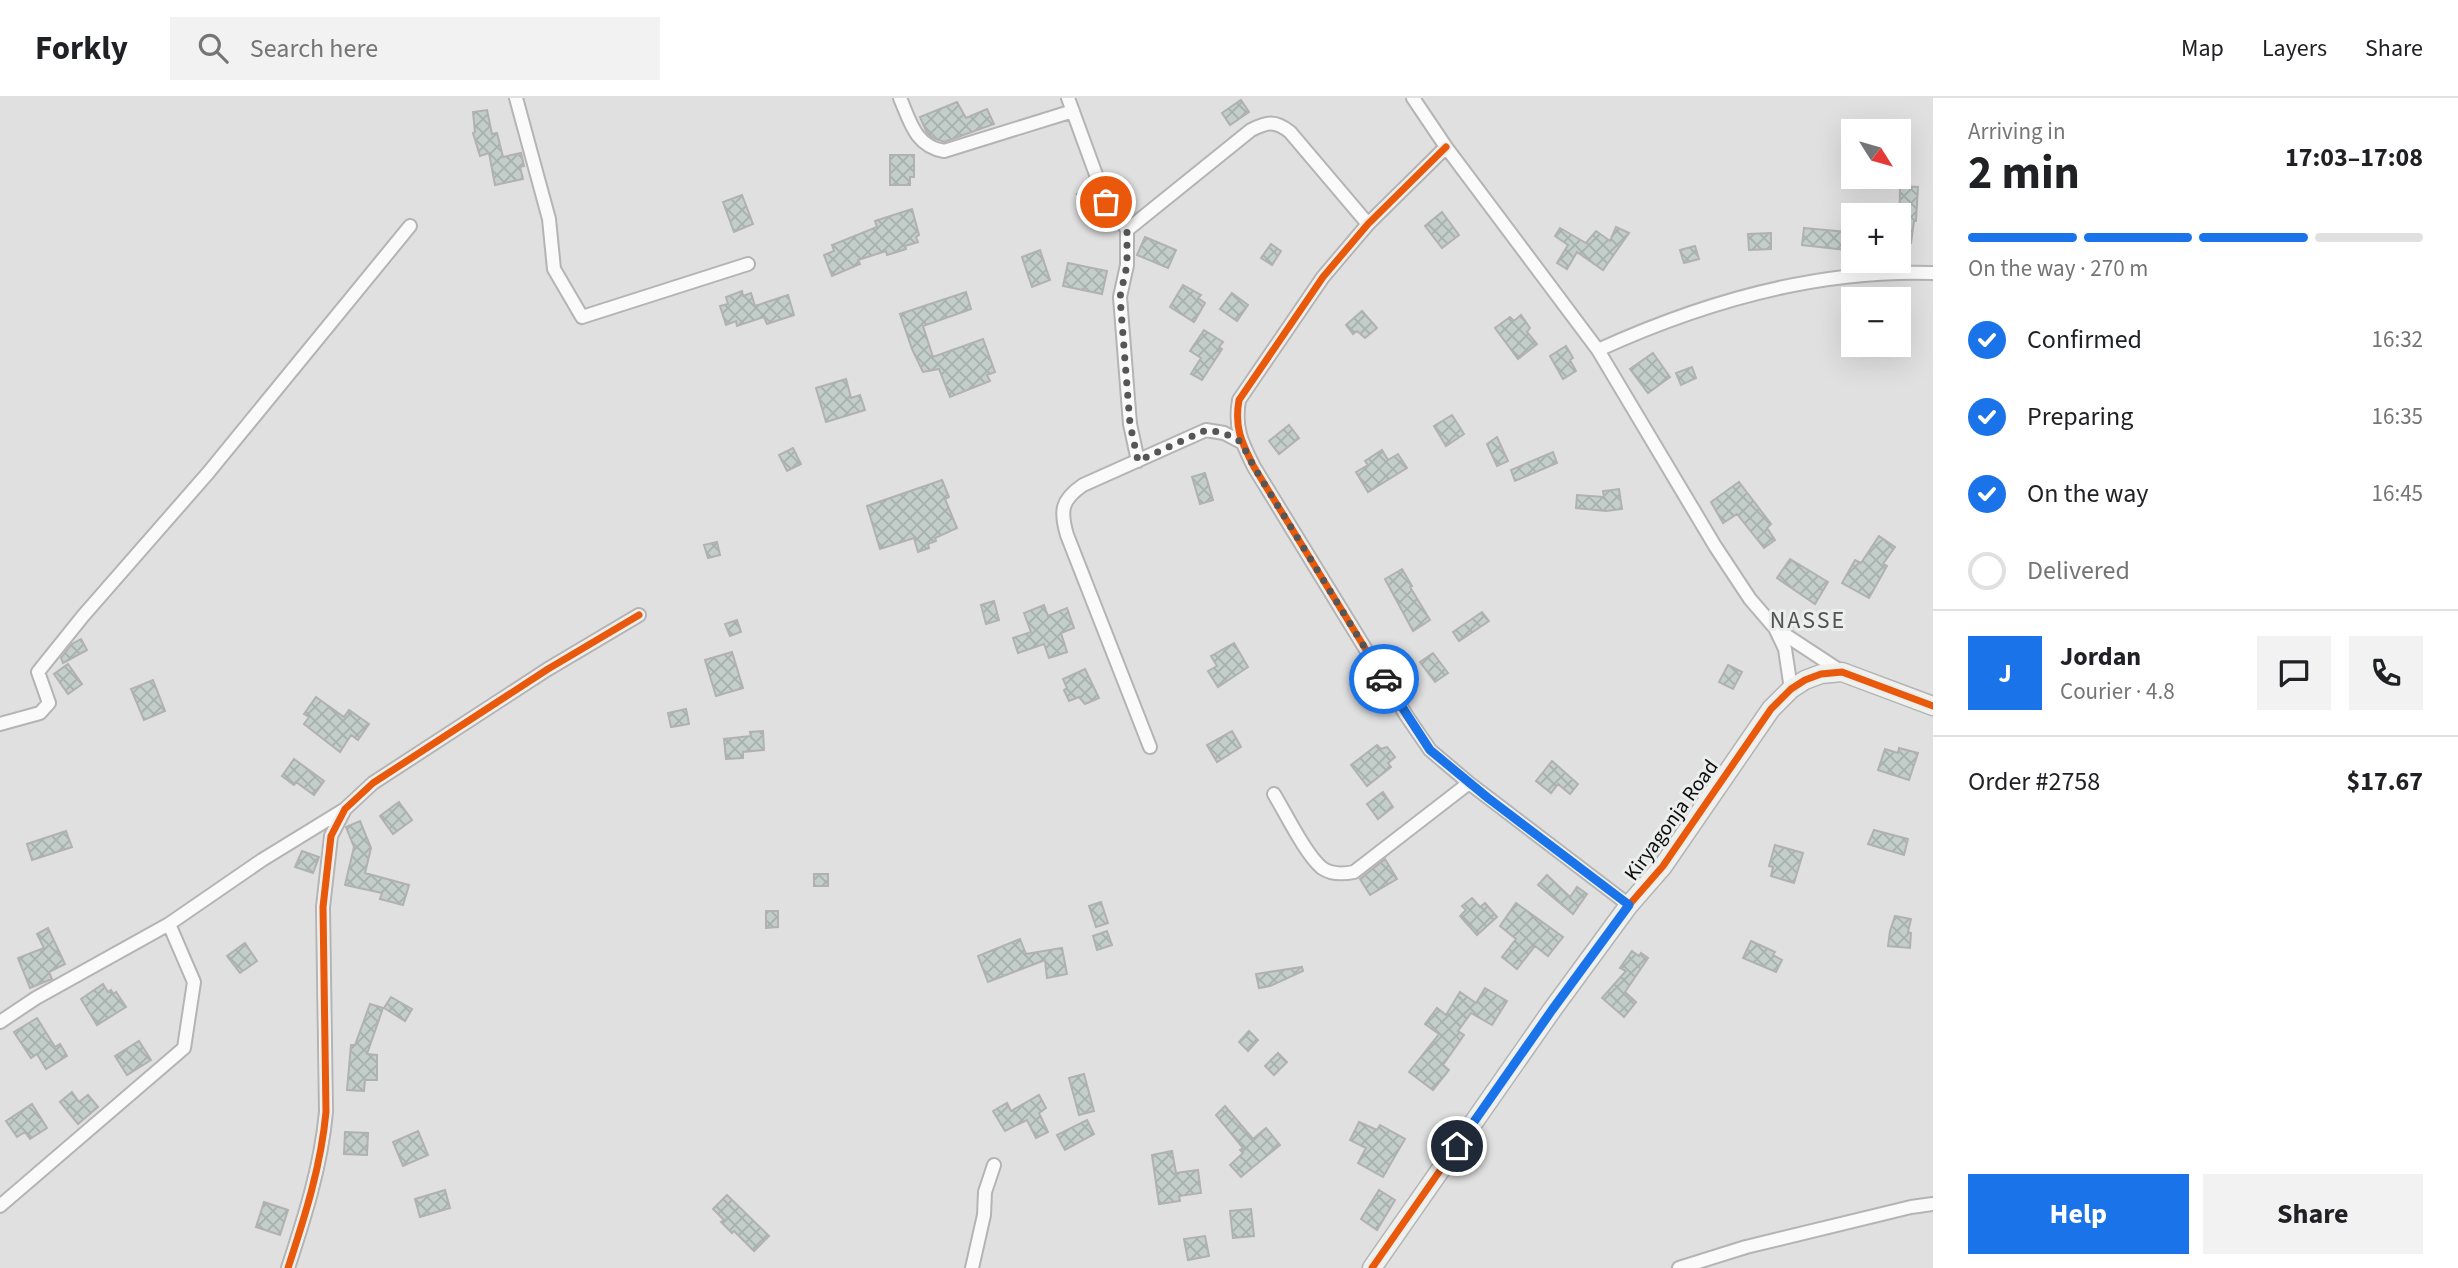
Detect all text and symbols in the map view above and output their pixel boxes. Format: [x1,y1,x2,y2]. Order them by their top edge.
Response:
search box [170,17,660,80]
text: Forkly [35,25,128,72]
icon: search [194,29,232,67]
text: Search here [250,30,378,67]
text: Map [2181,31,2224,66]
text: Layers [2262,31,2327,66]
text: Share [2365,31,2423,66]
text: Arriving in [1968,115,2066,148]
north arrow [1841,119,1911,189]
map controls [1841,119,1911,357]
text: 17:03–17:08 [2285,139,2423,176]
text: 2 min [1968,141,2080,206]
pin [1076,172,1136,232]
icon: bag [1087,183,1125,221]
button: + [1841,203,1911,273]
text: On the way · 270 m [1968,252,2148,285]
button: − [1841,287,1911,357]
icon: check [1968,321,2006,359]
text: Confirmed [2027,321,2142,358]
text: 16:32 [2372,323,2423,356]
icon: check [1968,398,2006,436]
text: Preparing [2027,398,2133,435]
text: 16:35 [2372,400,2423,433]
icon: check [1968,475,2006,513]
text: On the way [2027,475,2148,512]
text: 16:45 [2372,477,2423,510]
text: Delivered [2027,552,2130,589]
district label: NASSE [1770,603,1846,638]
button: chat [2257,636,2331,710]
button: phone [2349,636,2423,710]
text: Jordan [2060,638,2141,675]
courier [1349,644,1419,714]
text: J [1998,655,2012,692]
icon: car [1365,660,1403,698]
text: Courier · 4.8 [2060,675,2175,708]
street label: Kiryagonja Road [1617,753,1725,887]
text: Order #2758 [1968,763,2100,800]
text: $17.67 [2347,763,2423,800]
pin [1427,1116,1487,1176]
icon: home [1438,1127,1476,1165]
button: Help [1968,1174,2189,1254]
button: Share [2203,1174,2423,1254]

